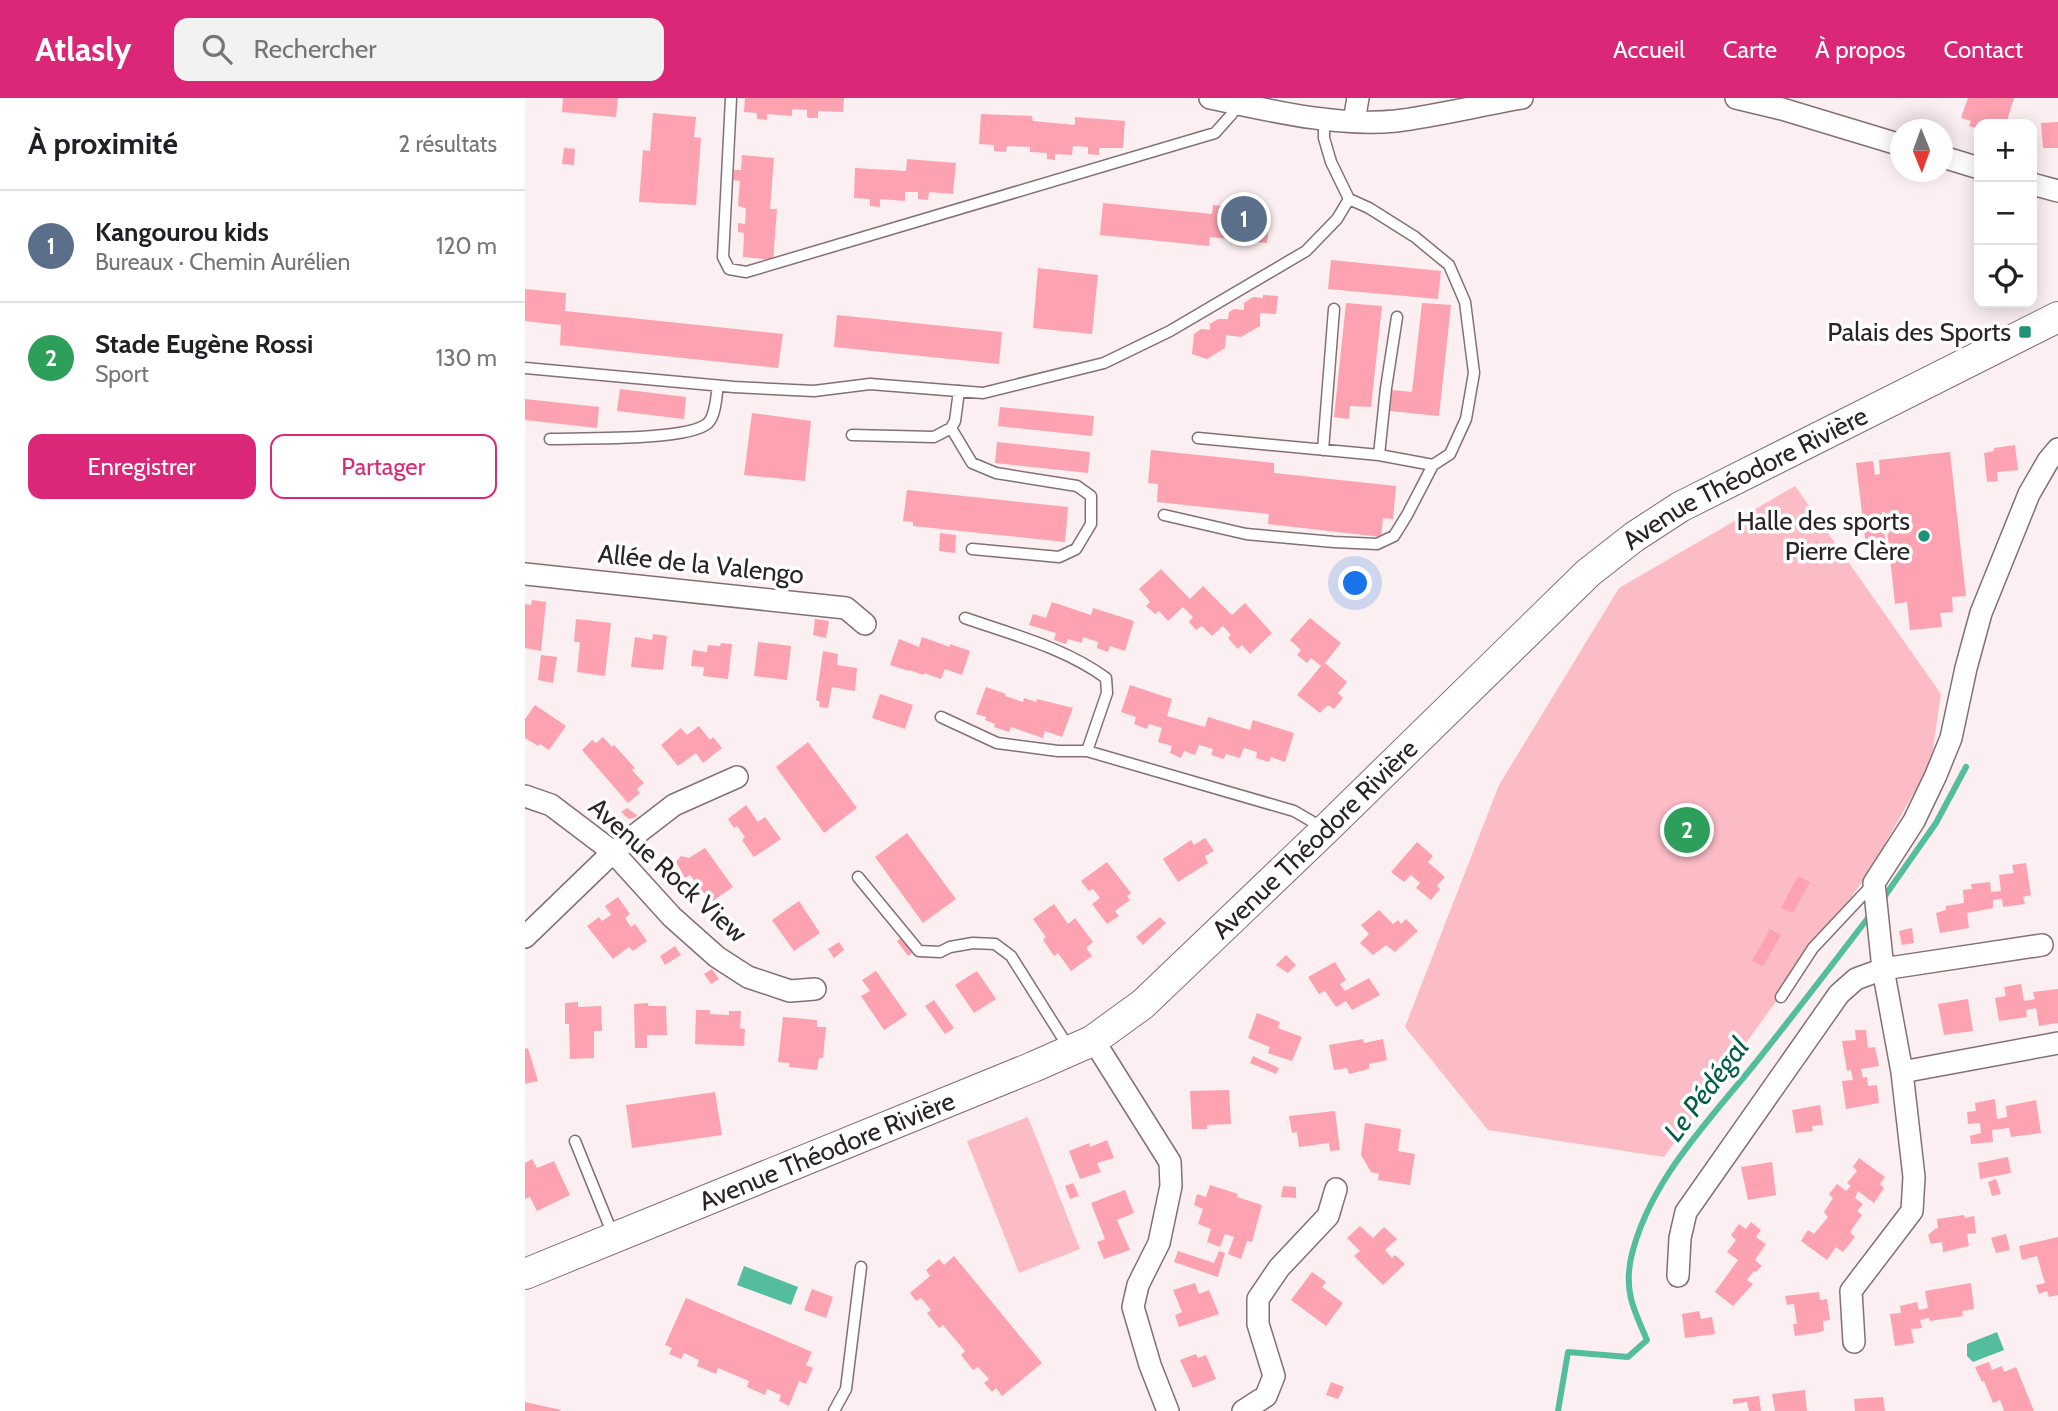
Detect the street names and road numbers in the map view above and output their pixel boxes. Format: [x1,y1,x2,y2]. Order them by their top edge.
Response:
street label: Avenue Théodore Rivière [1616,399,1873,556]
street label: Allée de la Valengo [596,537,806,591]
street label: Avenue Théodore Rivière [1205,733,1424,946]
street label: Avenue Rock View [582,791,754,949]
street label: Avenue Théodore Rivière [694,1085,960,1217]

